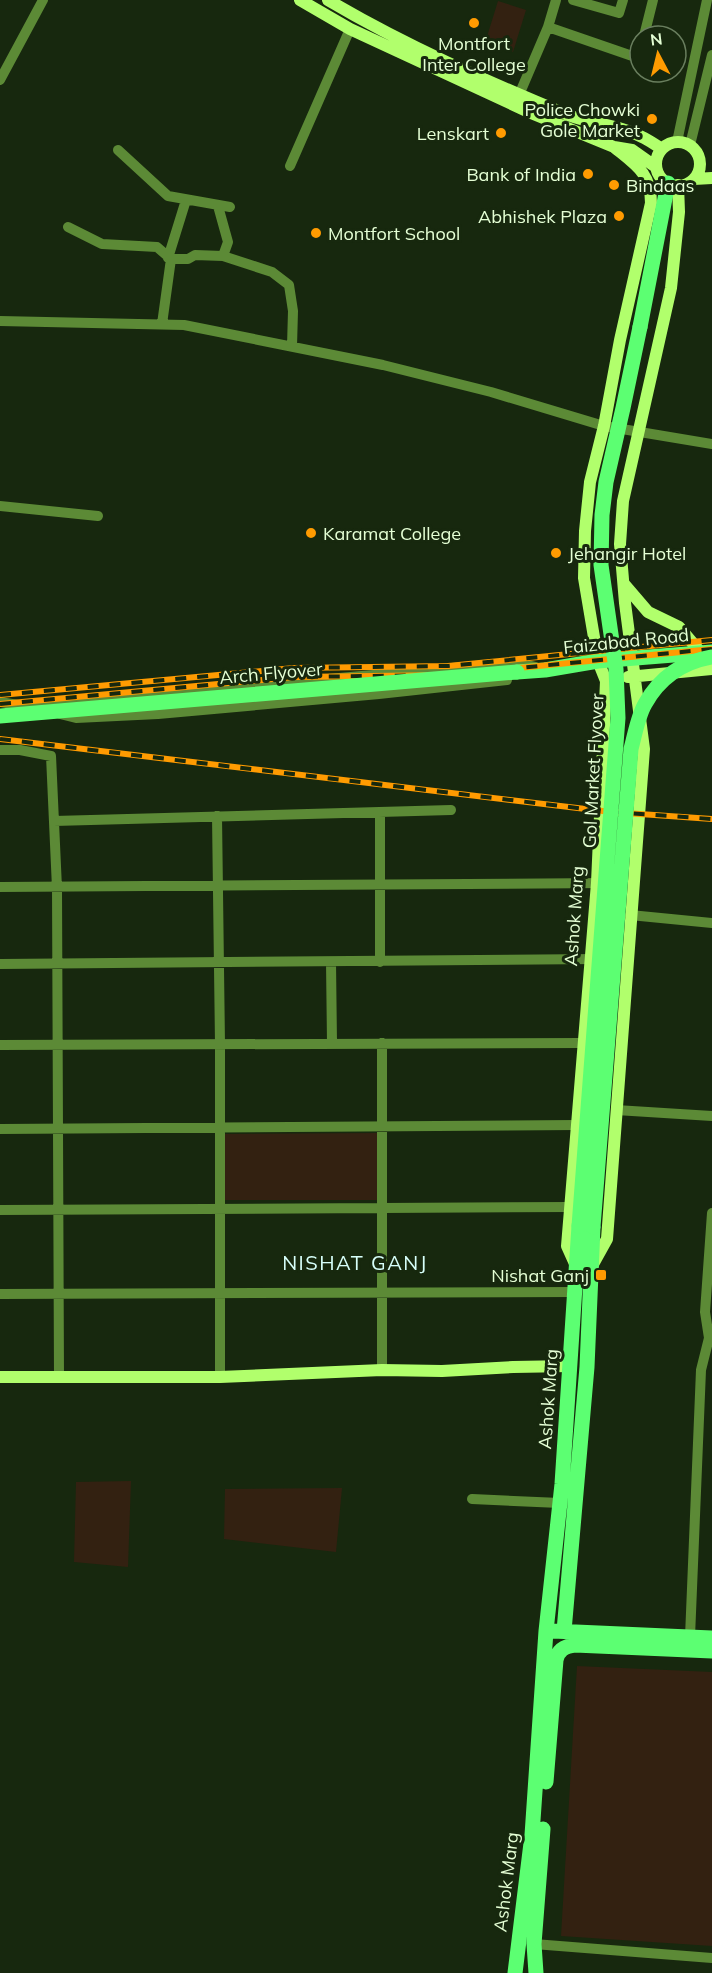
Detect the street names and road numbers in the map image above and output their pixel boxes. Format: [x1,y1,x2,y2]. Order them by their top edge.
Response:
street label: Faizabad Road [562,623,690,659]
street label: Arch Flyover [218,657,324,689]
street label: Gol Market Flyover [577,693,609,849]
street label: Ashok Marg [559,865,589,967]
street label: Ashok Marg [533,1348,563,1450]
street label: Ashok Marg [488,1831,524,1933]

